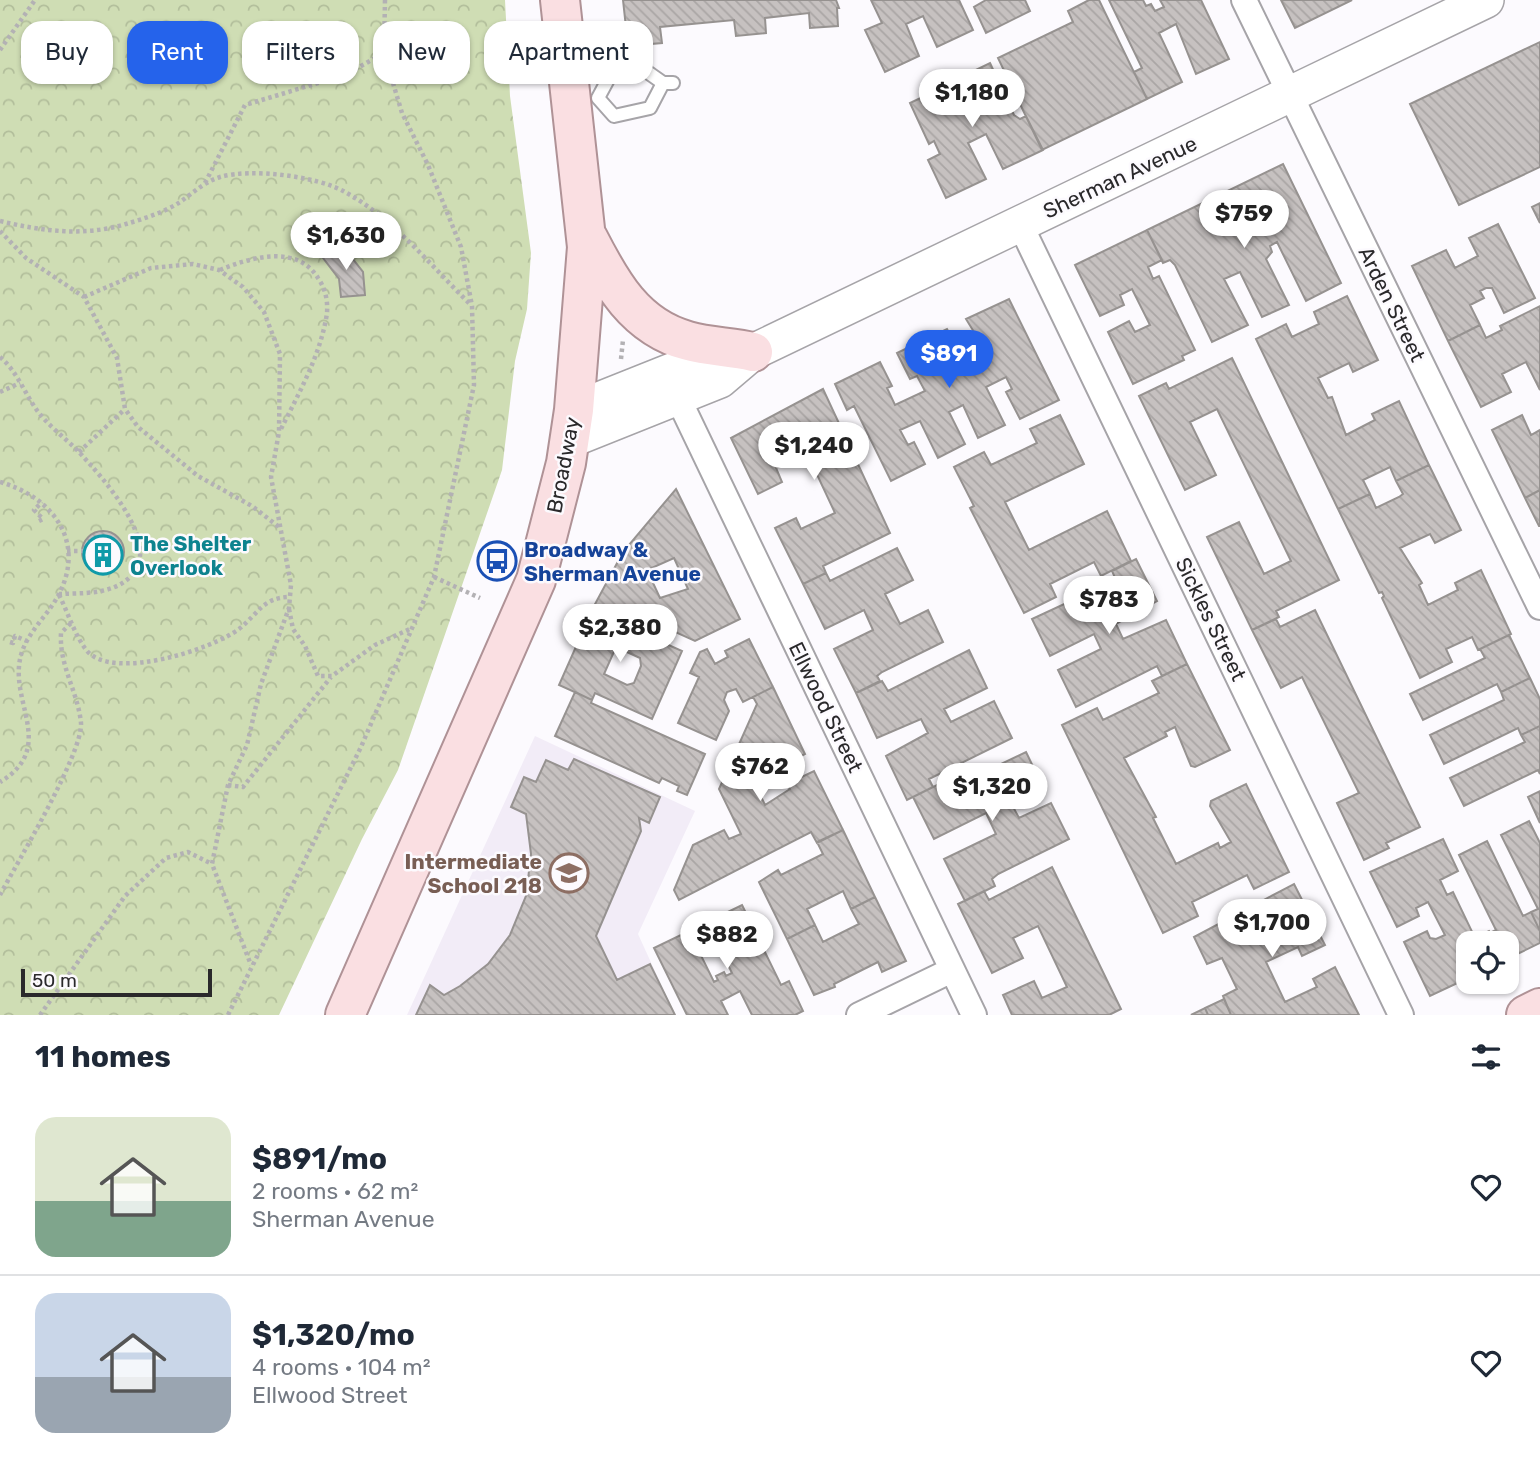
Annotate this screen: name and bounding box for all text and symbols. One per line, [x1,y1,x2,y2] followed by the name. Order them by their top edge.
[21,21,113,84] chip: Buy
[127,21,228,84] chip: Rent
[242,21,359,84] chip: Filters
[373,21,470,84] chip: New
[484,21,653,84] chip: Apartment
[915,69,1029,129] pin: $1,180
[935,78,1009,106] text: $1,180
[1039,130,1201,224] street label: Sherman Avenue
[1203,190,1285,250] pin: $759
[1215,199,1273,227] text: $759
[289,212,403,272] pin: $1,630
[307,221,385,249] text: $1,630
[1353,242,1431,366] street label: Arden Street
[908,330,990,390] pin: $891
[920,339,978,367] text: $891
[541,414,585,515] street label: Broadway
[757,422,871,482] pin: $1,240
[774,431,854,459] text: $1,240
[130,531,252,580] place label: The Shelter Overlook
[82,534,124,576] building icon: The Shelter Overlook
[524,537,701,586] place label: Broadway & Sherman Avenue
[476,540,518,582] bus stop icon: Broadway & Sherman Avenue
[1170,553,1252,685] street label: Sickles Street
[1068,576,1150,636] pin: $783
[1079,585,1139,613] text: $783
[563,604,677,664] pin: $2,380
[578,613,662,641] text: $2,380
[784,638,868,776] street label: Ellwood Street
[719,744,801,803] pin: $762
[731,752,789,780] text: $762
[935,764,1049,823] pin: $1,320
[953,772,1031,800] text: $1,320
[404,849,542,898] place label: Intermediate School 218
[548,852,590,894] school or university icon: Intermediate School 218
[1215,900,1329,959] pin: $1,700
[1234,908,1310,936] text: $1,700
[686,912,768,971] pin: $882
[696,920,758,948] text: $882
[1456,931,1519,994] map controls
[1456,931,1519,994] button: locate
[21,966,212,998] scale bar
[32,969,77,992] text: 50 m
[1467,1038,1505,1076] icon: filters
[35,1039,171,1075] text: 11 homes
[252,1141,387,1177] text: $891/mo
[91,1145,175,1229] icon: home
[1467,1168,1505,1206] icon: heart
[252,1177,418,1205] text: 2 rooms · 62 m²
[252,1205,435,1233] text: Sherman Avenue
[252,1317,415,1353] text: $1,320/mo
[91,1321,175,1405] icon: home
[1467,1344,1505,1382] icon: heart
[252,1353,431,1381] text: 4 rooms · 104 m²
[252,1381,407,1409] text: Ellwood Street

